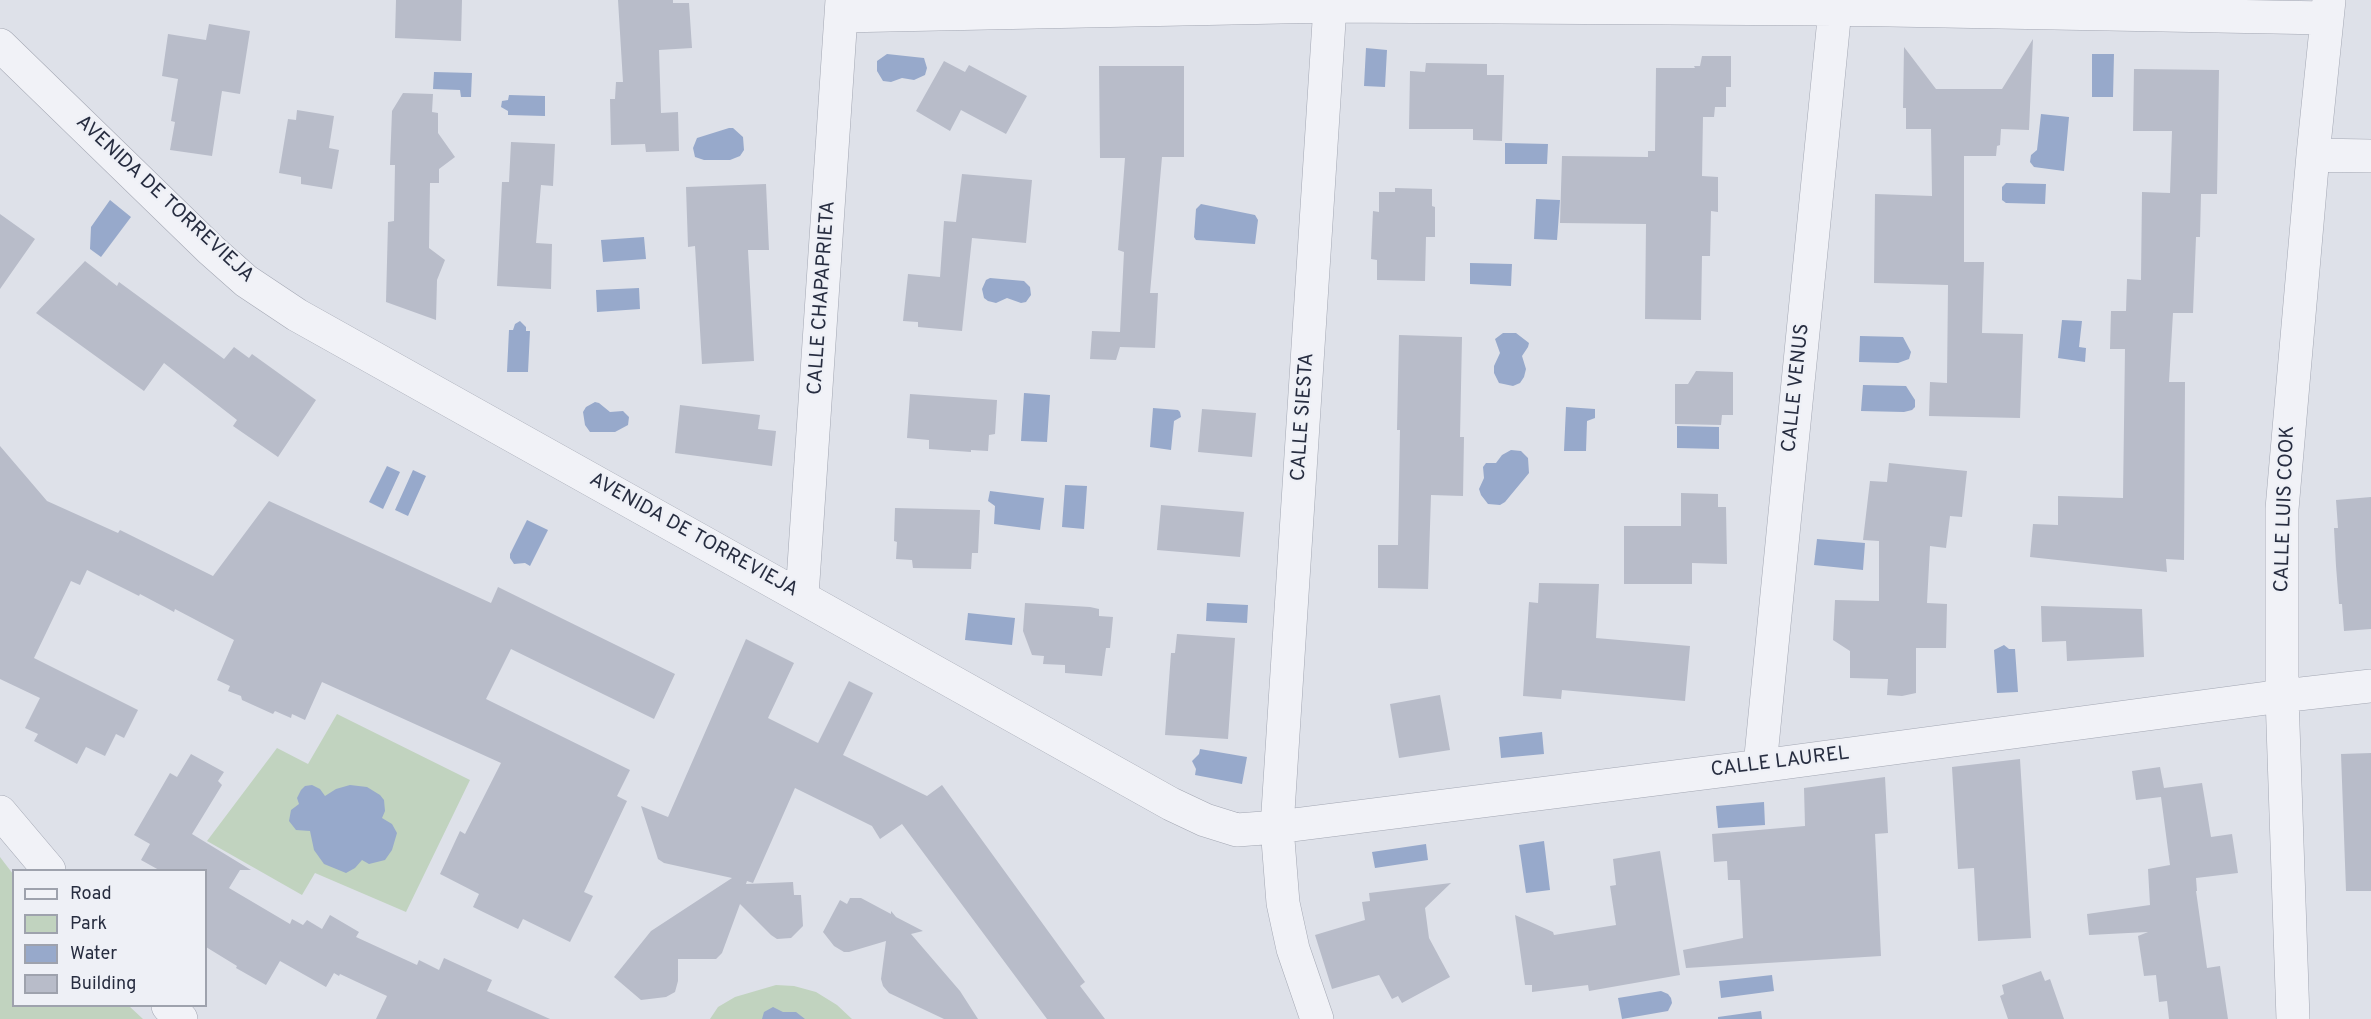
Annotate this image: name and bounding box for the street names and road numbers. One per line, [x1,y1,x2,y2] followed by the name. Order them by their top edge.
[70,111,258,289] street label: AVENIDA DE TORREVIEJA
[804,200,842,396] street label: CALLE CHAPAPRIETA
[1778,323,1816,453] street label: CALLE VENUS
[1288,352,1320,482] street label: CALLE SIESTA
[2271,425,2301,593] street label: CALLE LUIS COOK
[584,469,802,603] street label: AVENIDA DE TORREVIEJA
[1709,743,1851,783] street label: CALLE LAUREL

